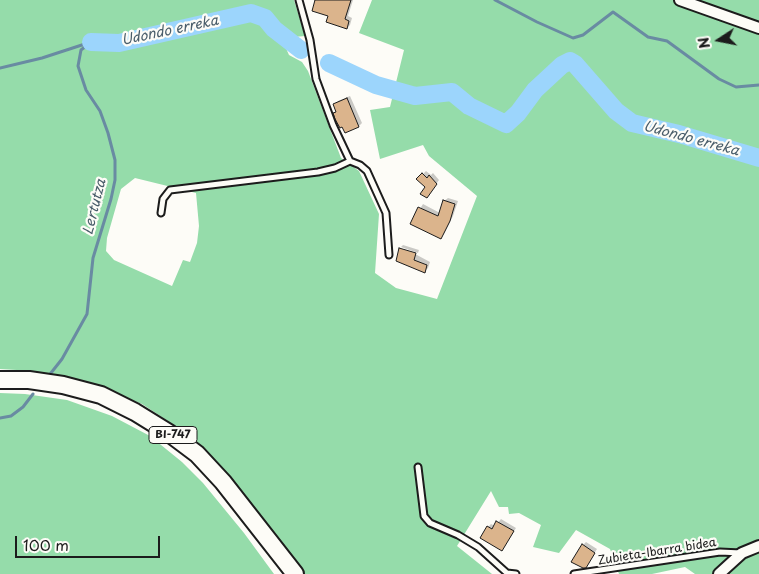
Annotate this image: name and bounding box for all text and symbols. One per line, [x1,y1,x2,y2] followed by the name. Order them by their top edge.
[120,13,220,49] water label: Udondo erreka
[694,15,744,65] north arrow
[692,36,715,50] text: N
[641,118,741,160] water label: Udondo erreka
[80,178,110,236] water label: Lertutza
[149,426,197,444] road number: BI-747
[18,526,162,558] scale bar
[23,533,69,556] text: 100 m
[597,536,717,568] street label: Zubieta-Ibarra bidea

